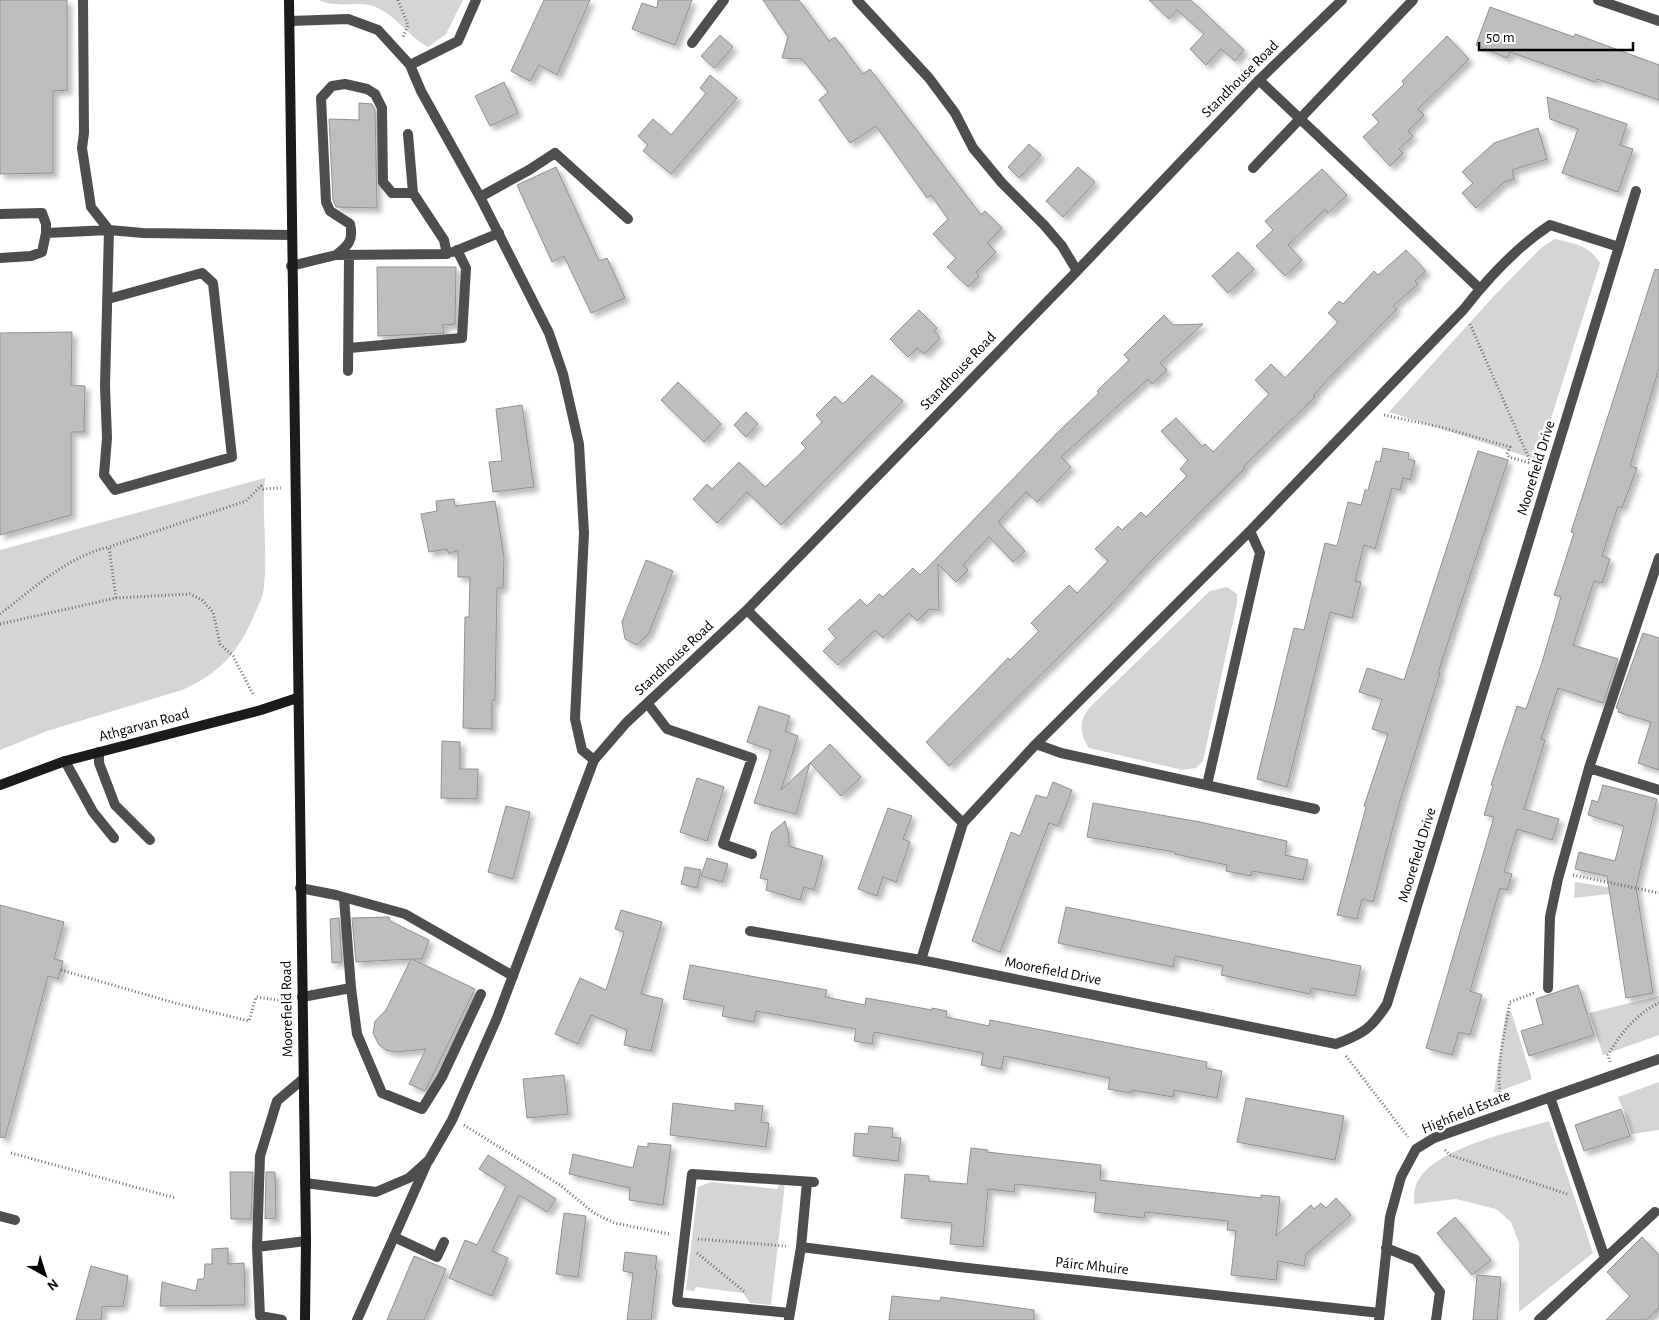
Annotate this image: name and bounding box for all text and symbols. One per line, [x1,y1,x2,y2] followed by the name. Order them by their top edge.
[1479,20,1633,52] scale bar
[1486,30,1515,45] text: 50 m
[1199,38,1281,120] street label: Standhouse Road
[917,329,999,413] street label: Standhouse Road
[1514,419,1558,517] street label: Moorefield Drive
[632,618,716,698] street label: Standhouse Road
[97,706,191,744] street label: Athgarvan Road
[1395,806,1439,904] street label: Moorefield Drive
[1003,954,1103,988] street label: Moorefield Drive
[279,960,295,1058] street label: Moorefield Road
[1420,1087,1512,1137] street label: Highfield Estate
[20,1250,70,1300] north arrow
[1055,1255,1130,1277] street label: Páirc Mhuire
[44,1276,61,1293] text: N

